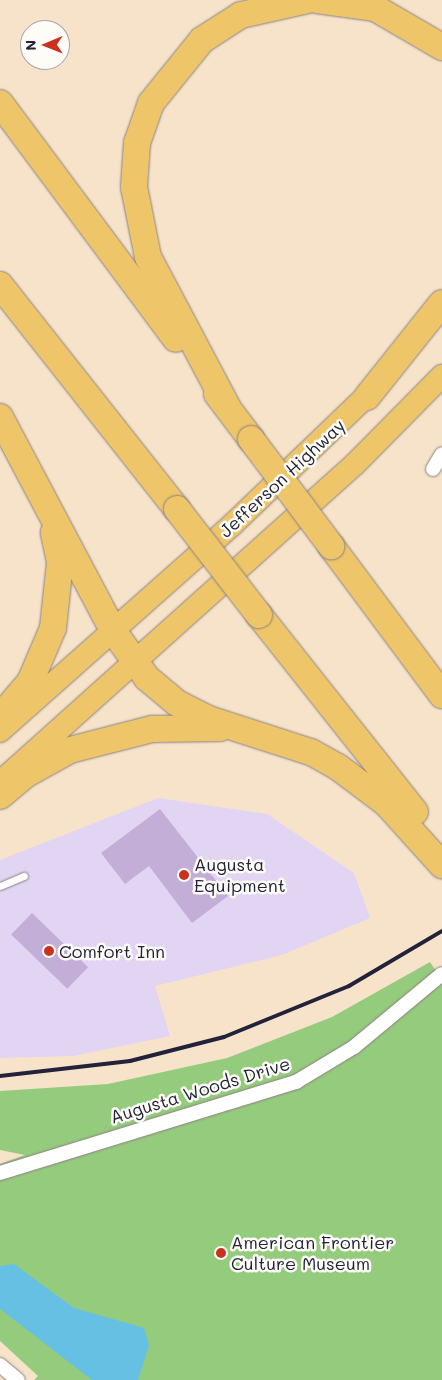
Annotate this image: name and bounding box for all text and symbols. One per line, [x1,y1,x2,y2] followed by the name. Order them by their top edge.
[20,20,70,70] north arrow
[21,40,40,51] text: N
[215,414,349,542] street label: Jefferson Highway
[194,854,286,896] place label: Augusta Equipment
[178,869,190,881] marker: Augusta Equipment
[59,940,165,962] place label: Comfort Inn
[43,945,55,957] marker: Comfort Inn
[107,1052,293,1128] street label: Augusta Woods Drive
[231,1232,394,1274] place label: American Frontier Culture Museum
[215,1247,227,1259] marker: American Frontier Culture Museum

